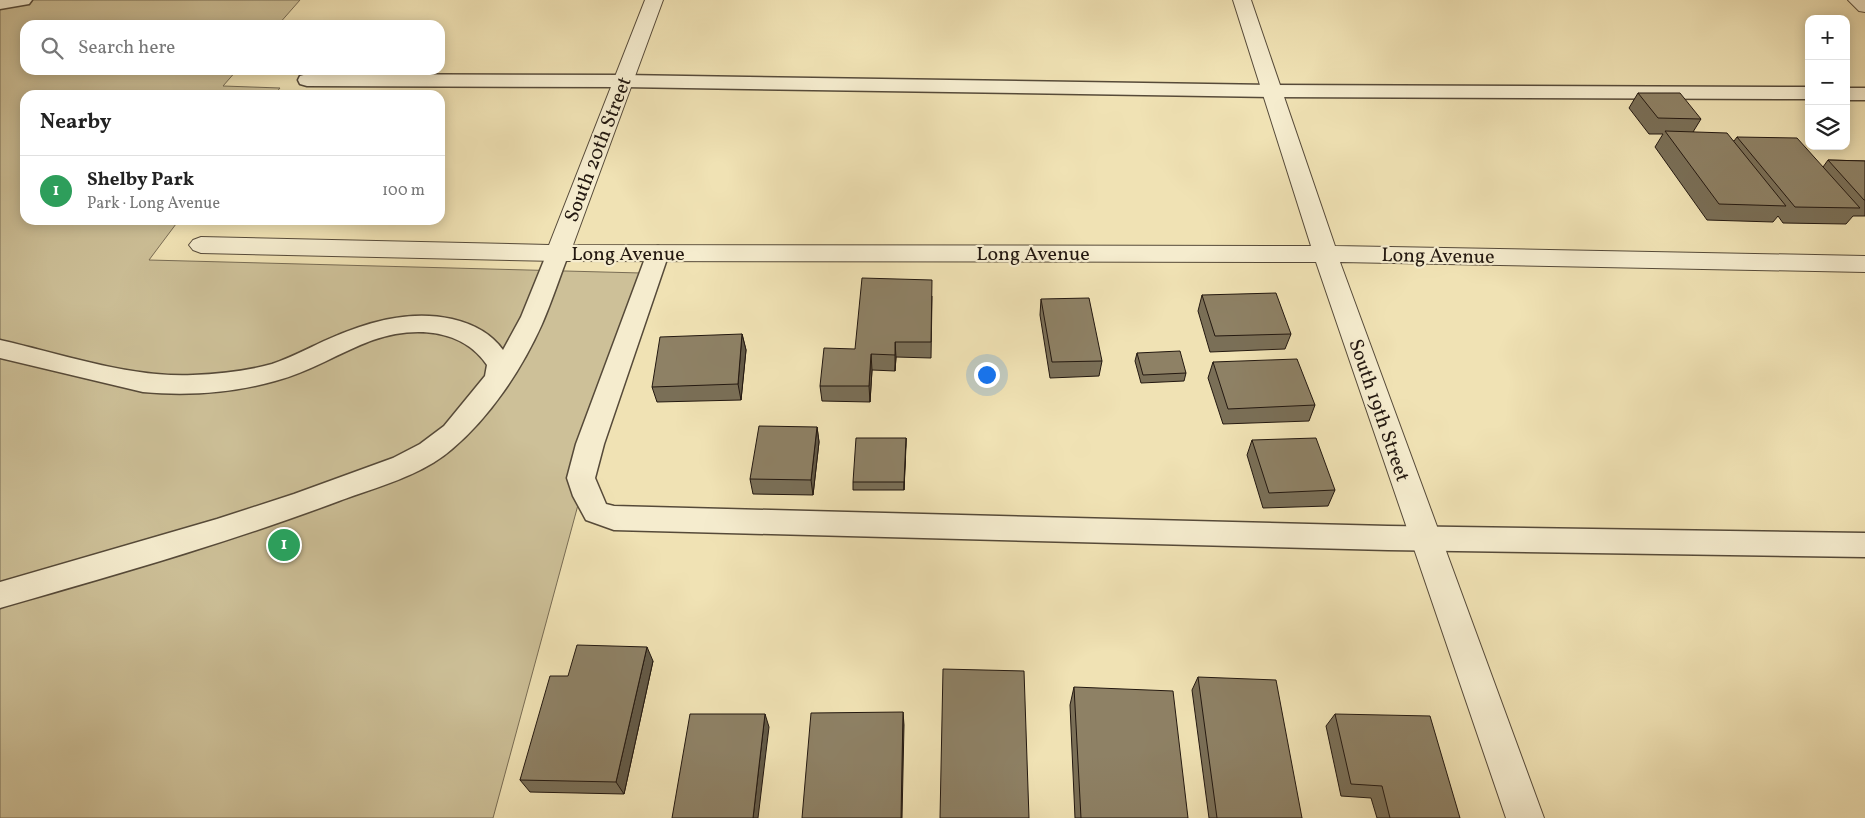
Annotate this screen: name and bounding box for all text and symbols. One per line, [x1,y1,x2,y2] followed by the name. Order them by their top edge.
[1805,15,1850,150] map controls
[1805,15,1850,60] button: +
[20,20,445,75] search box
[38,34,66,62] icon: search
[78,35,175,61] text: Search here
[1805,60,1850,105] button: −
[558,73,640,227] street label: South 20th Street
[1805,105,1850,150] button: layers
[40,108,111,137] text: Nearby
[87,167,194,193] text: Shelby Park
[53,180,59,202] text: 1
[382,180,425,202] text: 100 m
[87,193,220,215] text: Park · Long Avenue
[571,241,685,269] street label: Long Avenue
[976,241,1090,269] street label: Long Avenue
[1381,242,1495,272] street label: Long Avenue
[1341,335,1416,486] street label: South 19th Street
[974,362,1000,388] your location
[268,526,300,564] pin: 1

